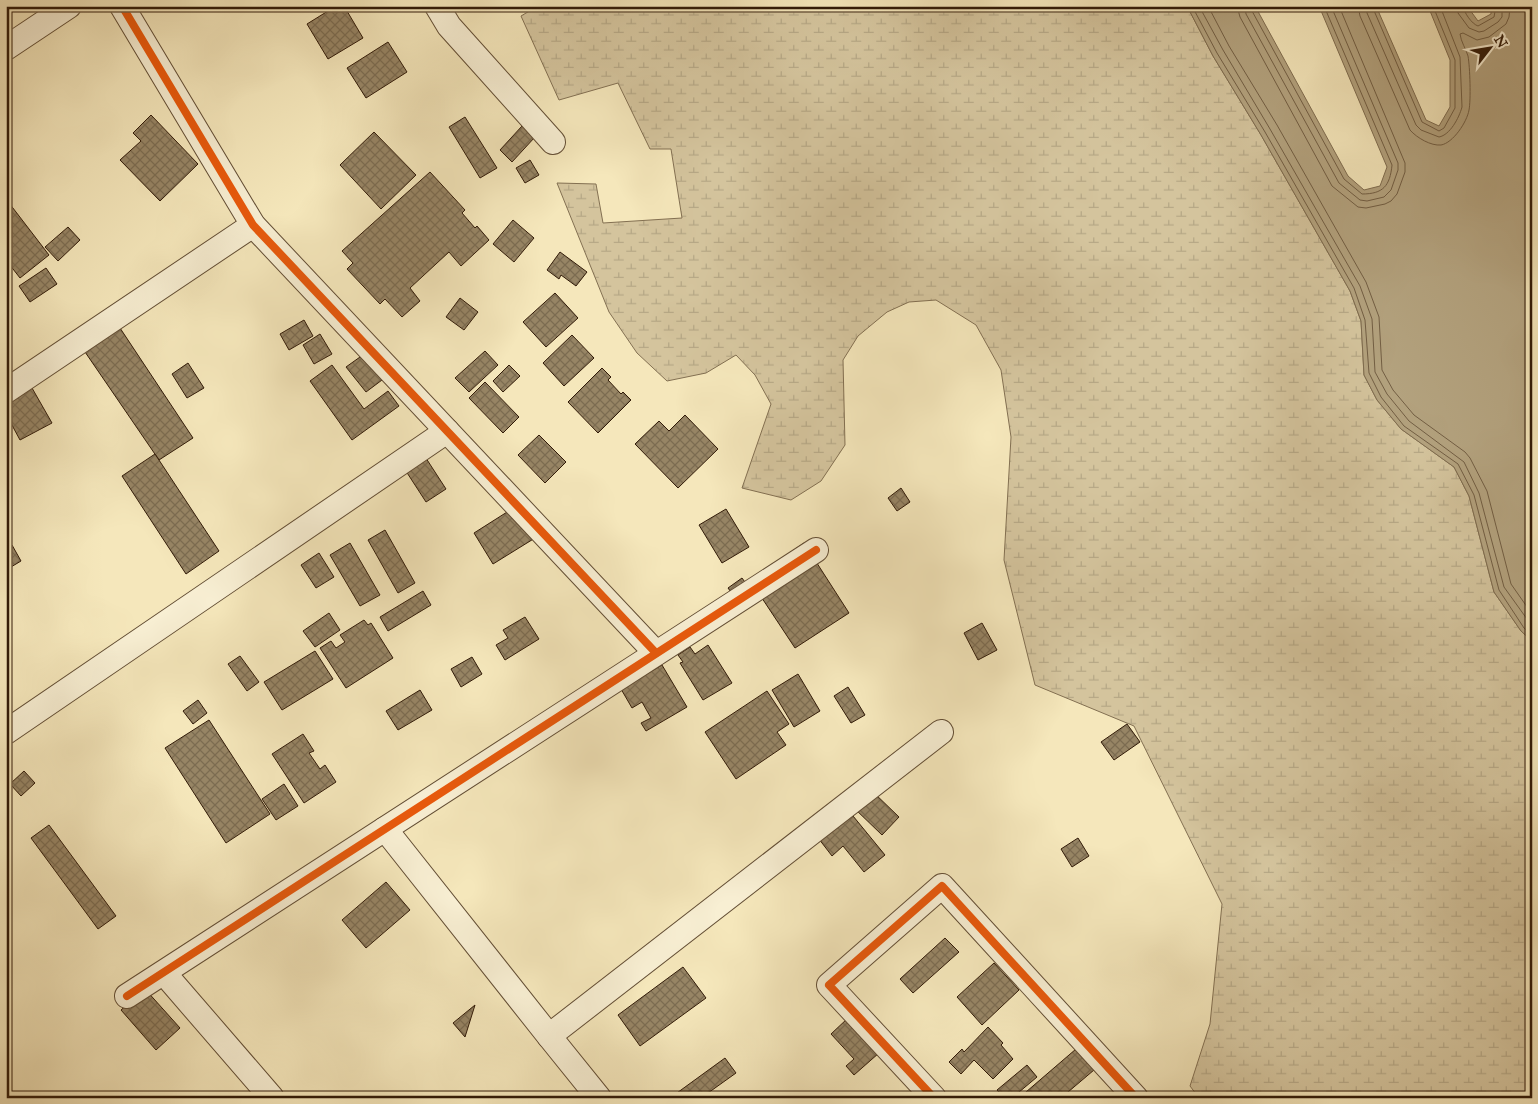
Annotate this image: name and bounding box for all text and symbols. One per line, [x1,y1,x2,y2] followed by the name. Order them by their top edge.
[1466,22,1516,72] north arrow
[1490,32,1511,51] text: N

